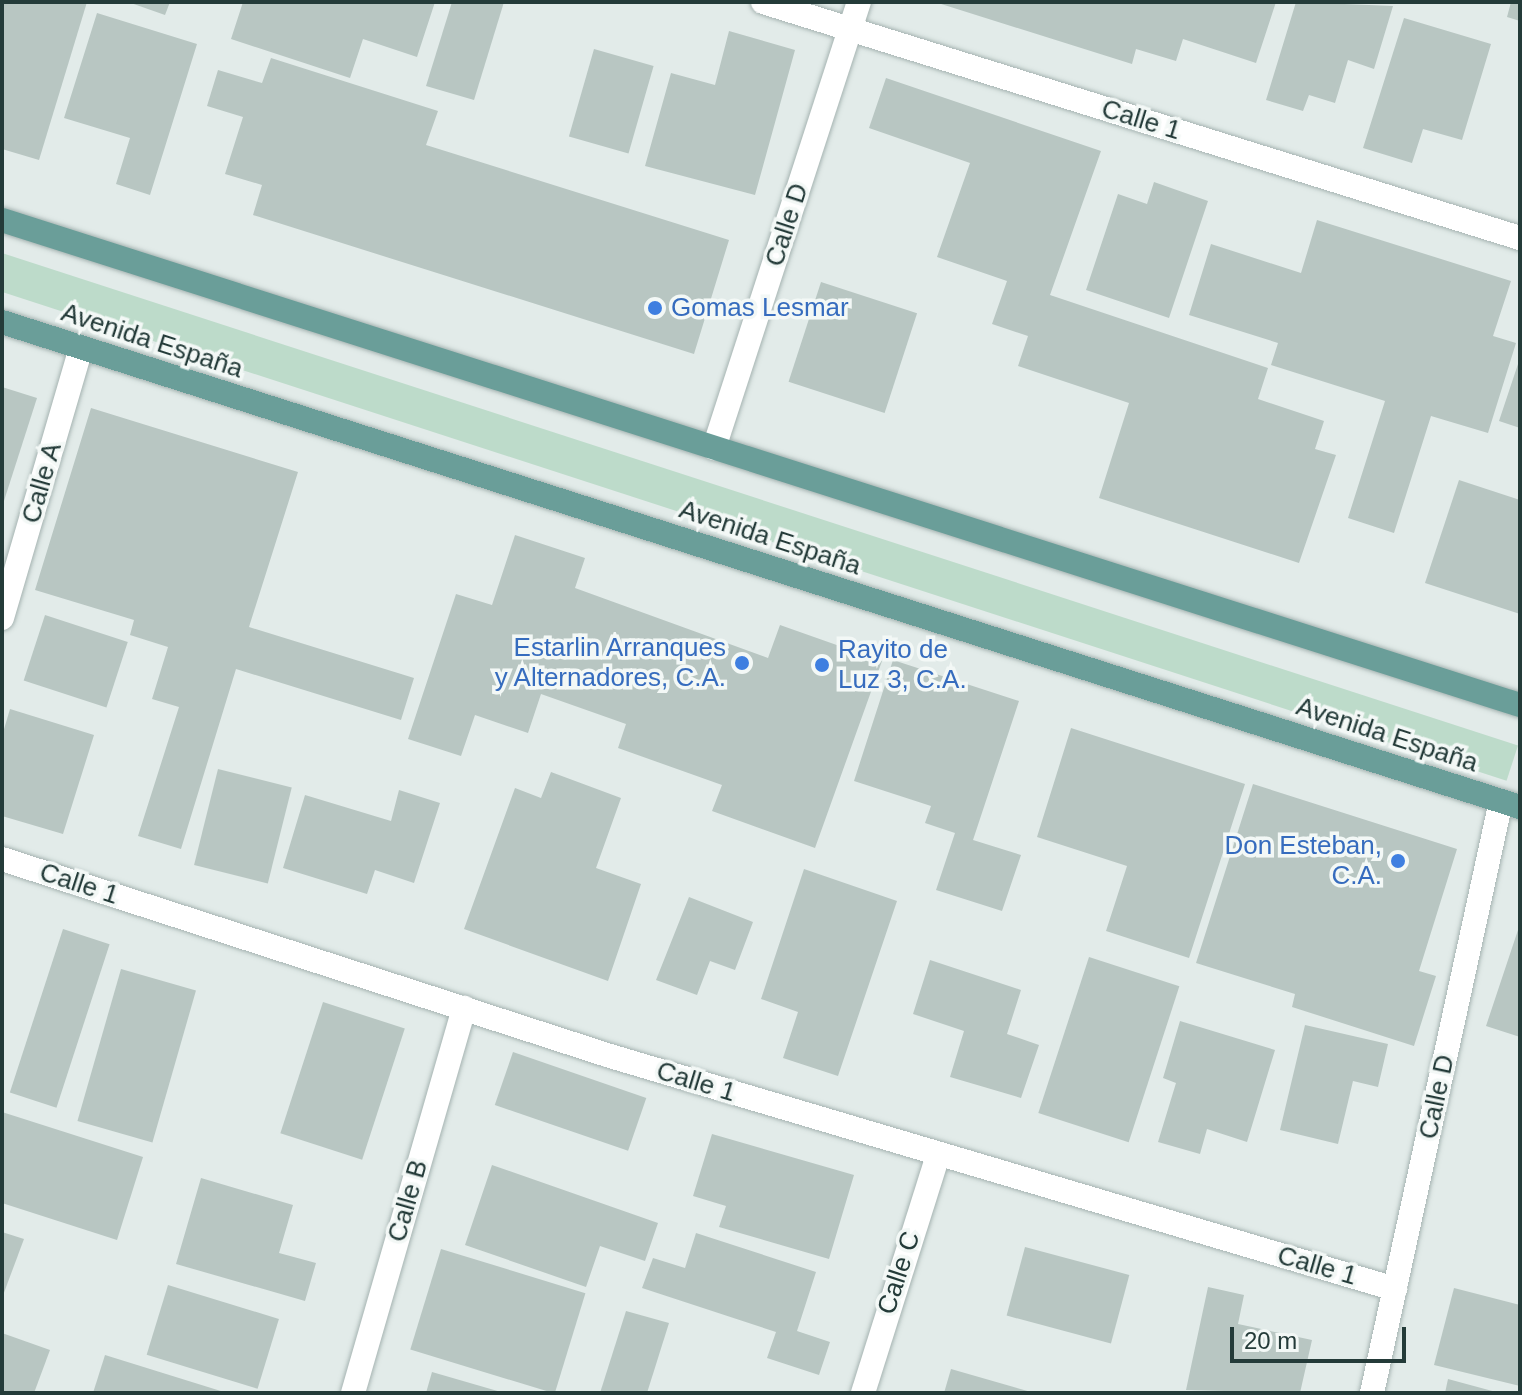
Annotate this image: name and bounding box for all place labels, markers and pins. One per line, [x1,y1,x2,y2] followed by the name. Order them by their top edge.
[671,292,849,324] place label: Gomas Lesmar
[646,299,664,317] marker: Gomas Lesmar
[493,632,726,694] place label: Estarlin Arranques y Alternadores, C.A.
[838,634,967,696] place label: Rayito de Luz 3, C.A.
[733,654,751,672] marker: Estarlin Arranques y Alternadores, C.A.
[813,656,831,674] marker: Rayito de Luz 3, C.A.
[1224,830,1382,892] place label: Don Esteban, C.A.
[1389,852,1407,870] marker: Don Esteban, C.A.

